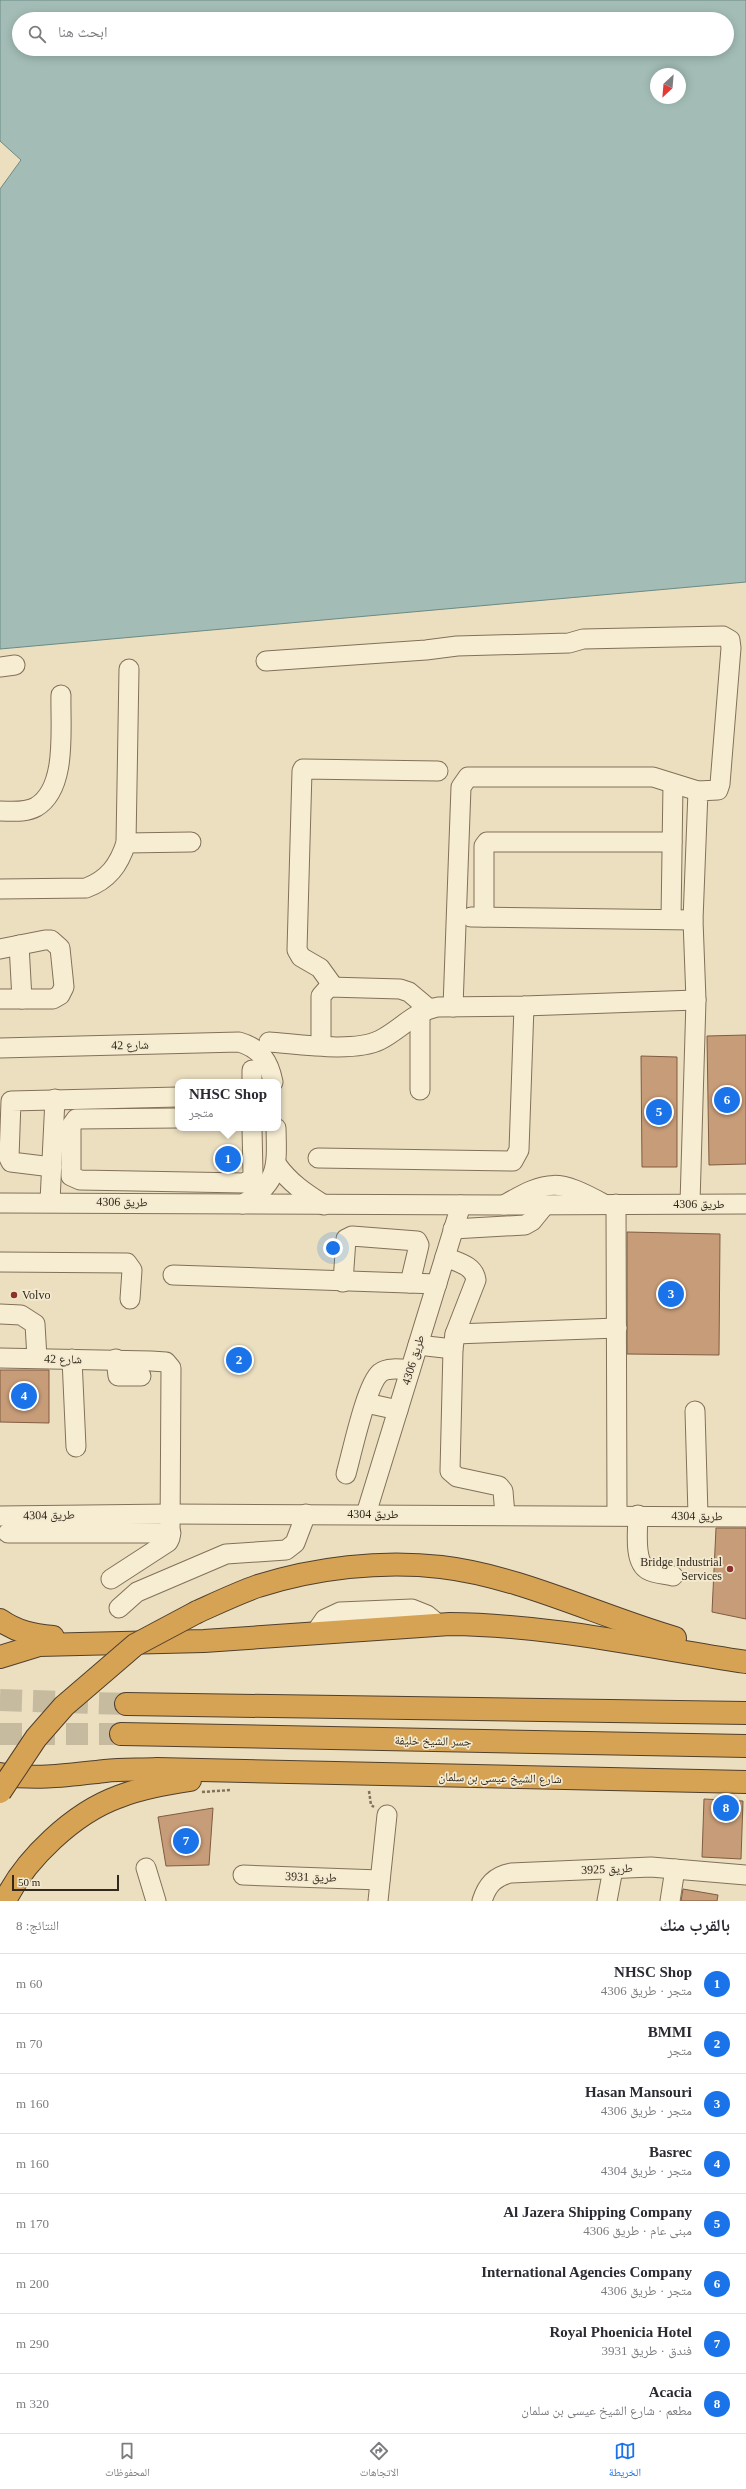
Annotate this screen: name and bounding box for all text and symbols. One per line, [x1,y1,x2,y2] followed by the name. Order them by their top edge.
[12,12,734,56] search box
[26,23,48,45] icon: search
[58,24,108,40] text: ابحث هنا
[650,68,686,104] north arrow
[111,1038,149,1053] street label: شارع 42
[175,1079,281,1131] popup
[714,1085,740,1115] pin: 6
[189,1086,267,1102] text: NHSC Shop
[646,1097,672,1127] pin: 5
[189,1105,214,1120] text: متجر
[215,1144,241,1174] pin: 1
[96,1195,148,1210] street label: طريق 4306
[673,1197,725,1211] street label: طريق 4306
[323,1238,343,1258] your location
[658,1279,684,1309] pin: 3
[22,1288,50,1302] place label: Volvo
[9,1290,19,1300] marker: Volvo
[399,1333,427,1387] street label: طريق 4306
[226,1345,252,1375] pin: 2
[44,1352,82,1367] street label: شارع 42
[11,1381,37,1411] pin: 4
[347,1507,399,1521] street label: طريق 4304
[23,1508,75,1523] street label: طريق 4304
[671,1509,723,1524] street label: طريق 4304
[640,1555,723,1583] place label: Bridge Industrial Services
[725,1564,735,1574] marker: Bridge Industrial Services
[394,1733,472,1749] street label: جسر الشيخ خليفة
[438,1770,562,1787] street label: شارع الشيخ عيسى بن سلمان
[713,1793,739,1823] pin: 8
[173,1826,199,1856] pin: 7
[581,1861,633,1877] street label: طريق 3925
[285,1869,337,1885] street label: طريق 3931
[12,1873,119,1892] scale bar
[18,1876,40,1888] text: 50 m
[659,1916,730,1935] text: بالقرب منك
[16,1918,59,1933] text: النتائج: 8
[614,1964,692,1980] text: NHSC Shop
[16,1976,42,1991] text: 60 m
[714,1976,720,1991] text: 1
[601,1983,692,1998] text: متجر · طريق 4306
[648,2024,692,2040] text: BMMI
[16,2036,42,2051] text: 70 m
[714,2036,720,2051] text: 2
[667,2043,692,2058] text: متجر
[585,2084,692,2100] text: Hasan Mansouri
[16,2096,49,2111] text: 160 m
[714,2096,720,2111] text: 3
[601,2103,692,2118] text: متجر · طريق 4306
[649,2144,692,2160] text: Basrec
[16,2156,49,2171] text: 160 m
[714,2156,720,2171] text: 4
[601,2163,692,2178] text: متجر · طريق 4304
[503,2204,692,2220] text: Al Jazera Shipping Company
[16,2216,49,2231] text: 170 m
[714,2216,720,2231] text: 5
[583,2223,692,2238] text: مبنى عام · طريق 4306
[481,2264,692,2280] text: International Agencies Company
[16,2276,49,2291] text: 200 m
[714,2276,720,2291] text: 6
[601,2283,692,2298] text: متجر · طريق 4306
[550,2324,692,2340] text: Royal Phoenicia Hotel
[16,2336,49,2351] text: 290 m
[714,2336,720,2351] text: 7
[601,2343,692,2358] text: فندق · طريق 3931
[649,2384,692,2400] text: Acacia
[16,2396,49,2411] text: 320 m
[714,2396,720,2411] text: 8
[521,2403,692,2418] text: مطعم · شارع الشيخ عيسى بن سلمان
[105,2440,150,2483] tab: المحفوظات
[360,2440,399,2483] tab: الاتجاهات
[609,2440,641,2483] tab: الخريطة

